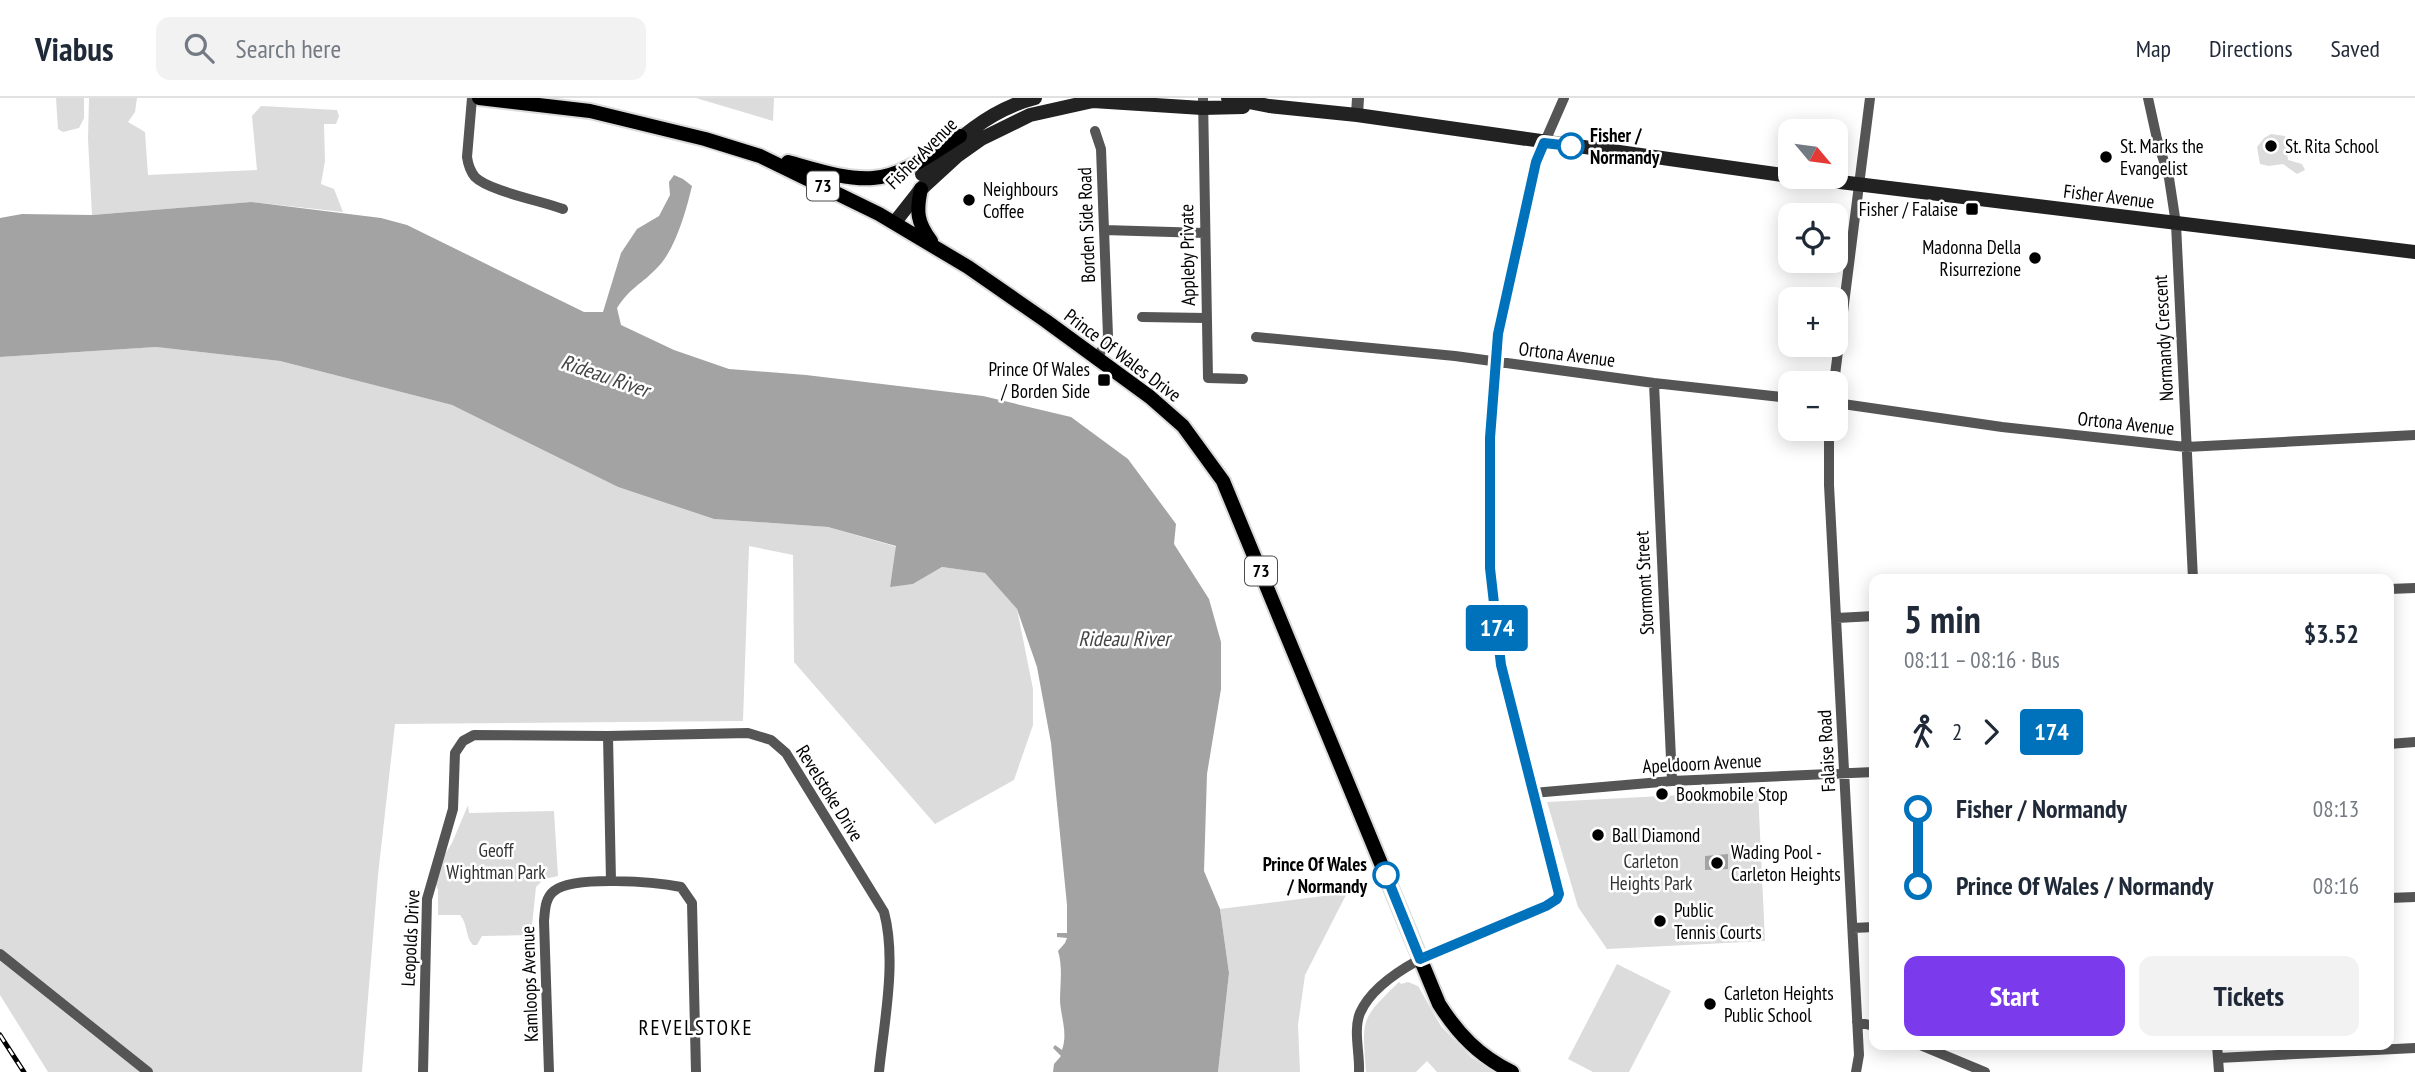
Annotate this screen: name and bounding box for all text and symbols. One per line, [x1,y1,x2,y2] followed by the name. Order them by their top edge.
[156,17,646,80] search box
[35,27,114,70] text: Viabus
[180,29,218,67] icon: search
[236,32,341,65] text: Search here
[2136,33,2171,64] text: Map
[2209,33,2293,64] text: Directions
[2331,33,2380,64] text: Saved
[880,112,962,194] street label: Fisher Avenue
[1778,119,1848,189] north arrow
[1778,119,1848,441] map controls
[1590,123,1660,169] place label: Fisher / Normandy
[1558,133,1584,159] marker: Fisher / Normandy
[2120,134,2204,180] place label: St. Marks the Evangelist
[2285,134,2379,158] place label: St. Rita School
[2263,138,2279,154] marker: St. Rita School
[2098,149,2114,165] marker: St. Marks the Evangelist
[1072,167,1100,283] street label: Borden Side Road
[807,172,839,200] road number: 73
[983,177,1058,223] place label: Neighbours Coffee
[2062,179,2156,213] street label: Fisher Avenue
[961,192,977,208] marker: Neighbours Coffee
[1859,197,1958,221] place label: Fisher / Falaise
[1964,201,1980,217] marker: Fisher / Falaise
[1778,203,1848,273] button: locate
[1174,204,1200,306] street label: Appleby Private
[1922,235,2021,281] place label: Madonna Della Risurrezione
[2027,250,2043,266] marker: Madonna Della Risurrezione
[2148,273,2178,402] street label: Normandy Crescent
[1778,287,1848,357] button: +
[1060,303,1186,407] street label: Prince Of Wales Drive
[1517,336,1617,372] street label: Ortona Avenue
[557,348,656,404] water label: Rideau River
[989,357,1090,403] place label: Prince Of Wales / Borden Side
[1778,371,1848,441] button: −
[1096,372,1112,388] marker: Prince Of Wales / Borden Side
[2077,406,2176,440] street label: Ortona Avenue
[1629,530,1659,636] street label: Stormont Street
[1245,556,1277,586] road number: 73
[1904,594,1981,643] text: 5 min
[1457,605,1537,651] line badge: 174
[1480,612,1514,643] text: 174
[2304,617,2359,650] text: $3.52
[1078,625,1173,652] water label: Rideau River
[1904,645,2060,674] text: 08:11 – 08:16 · Bus
[1812,709,1840,793] street label: Falaise Road
[1904,713,1942,751] icon: walk
[1972,713,2010,751] icon: forward
[2034,716,2069,747] text: 174
[1952,717,1962,746] text: 2
[791,740,869,846] street label: Revelstoke Drive
[1642,748,1762,778] street label: Apeldoorn Avenue
[1676,782,1788,806] place label: Bookmobile Stop
[1654,786,1670,802] marker: Bookmobile Stop
[1956,792,2127,825] text: Fisher / Normandy
[2313,794,2359,823] text: 08:13
[1612,823,1700,847] place label: Ball Diamond
[1590,827,1606,843] marker: Ball Diamond
[446,838,546,884] park label: Geoff Wightman Park
[1731,840,1841,886] place label: Wading Pool - Carleton Heights
[1610,849,1693,895] park label: Carleton Heights Park
[1263,852,1367,898] place label: Prince Of Wales / Normandy
[1709,855,1725,871] marker: Wading Pool - Carleton Heights
[1373,862,1399,888] marker: Prince Of Wales / Normandy
[1956,869,2213,902] text: Prince Of Wales / Normandy
[2313,871,2359,900] text: 08:16
[395,889,425,987] street label: Leopolds Drive
[1674,898,1762,944] place label: Public Tennis Courts
[1652,913,1668,929] marker: Public Tennis Courts
[515,925,543,1042] street label: Kamloops Avenue
[1904,956,2125,1036] button: Start
[2139,956,2359,1036] button: Tickets
[1724,981,1834,1027] place label: Carleton Heights Public School
[1702,996,1718,1012] marker: Carleton Heights Public School
[638,1014,754,1041] district label: REVELSTOKE

